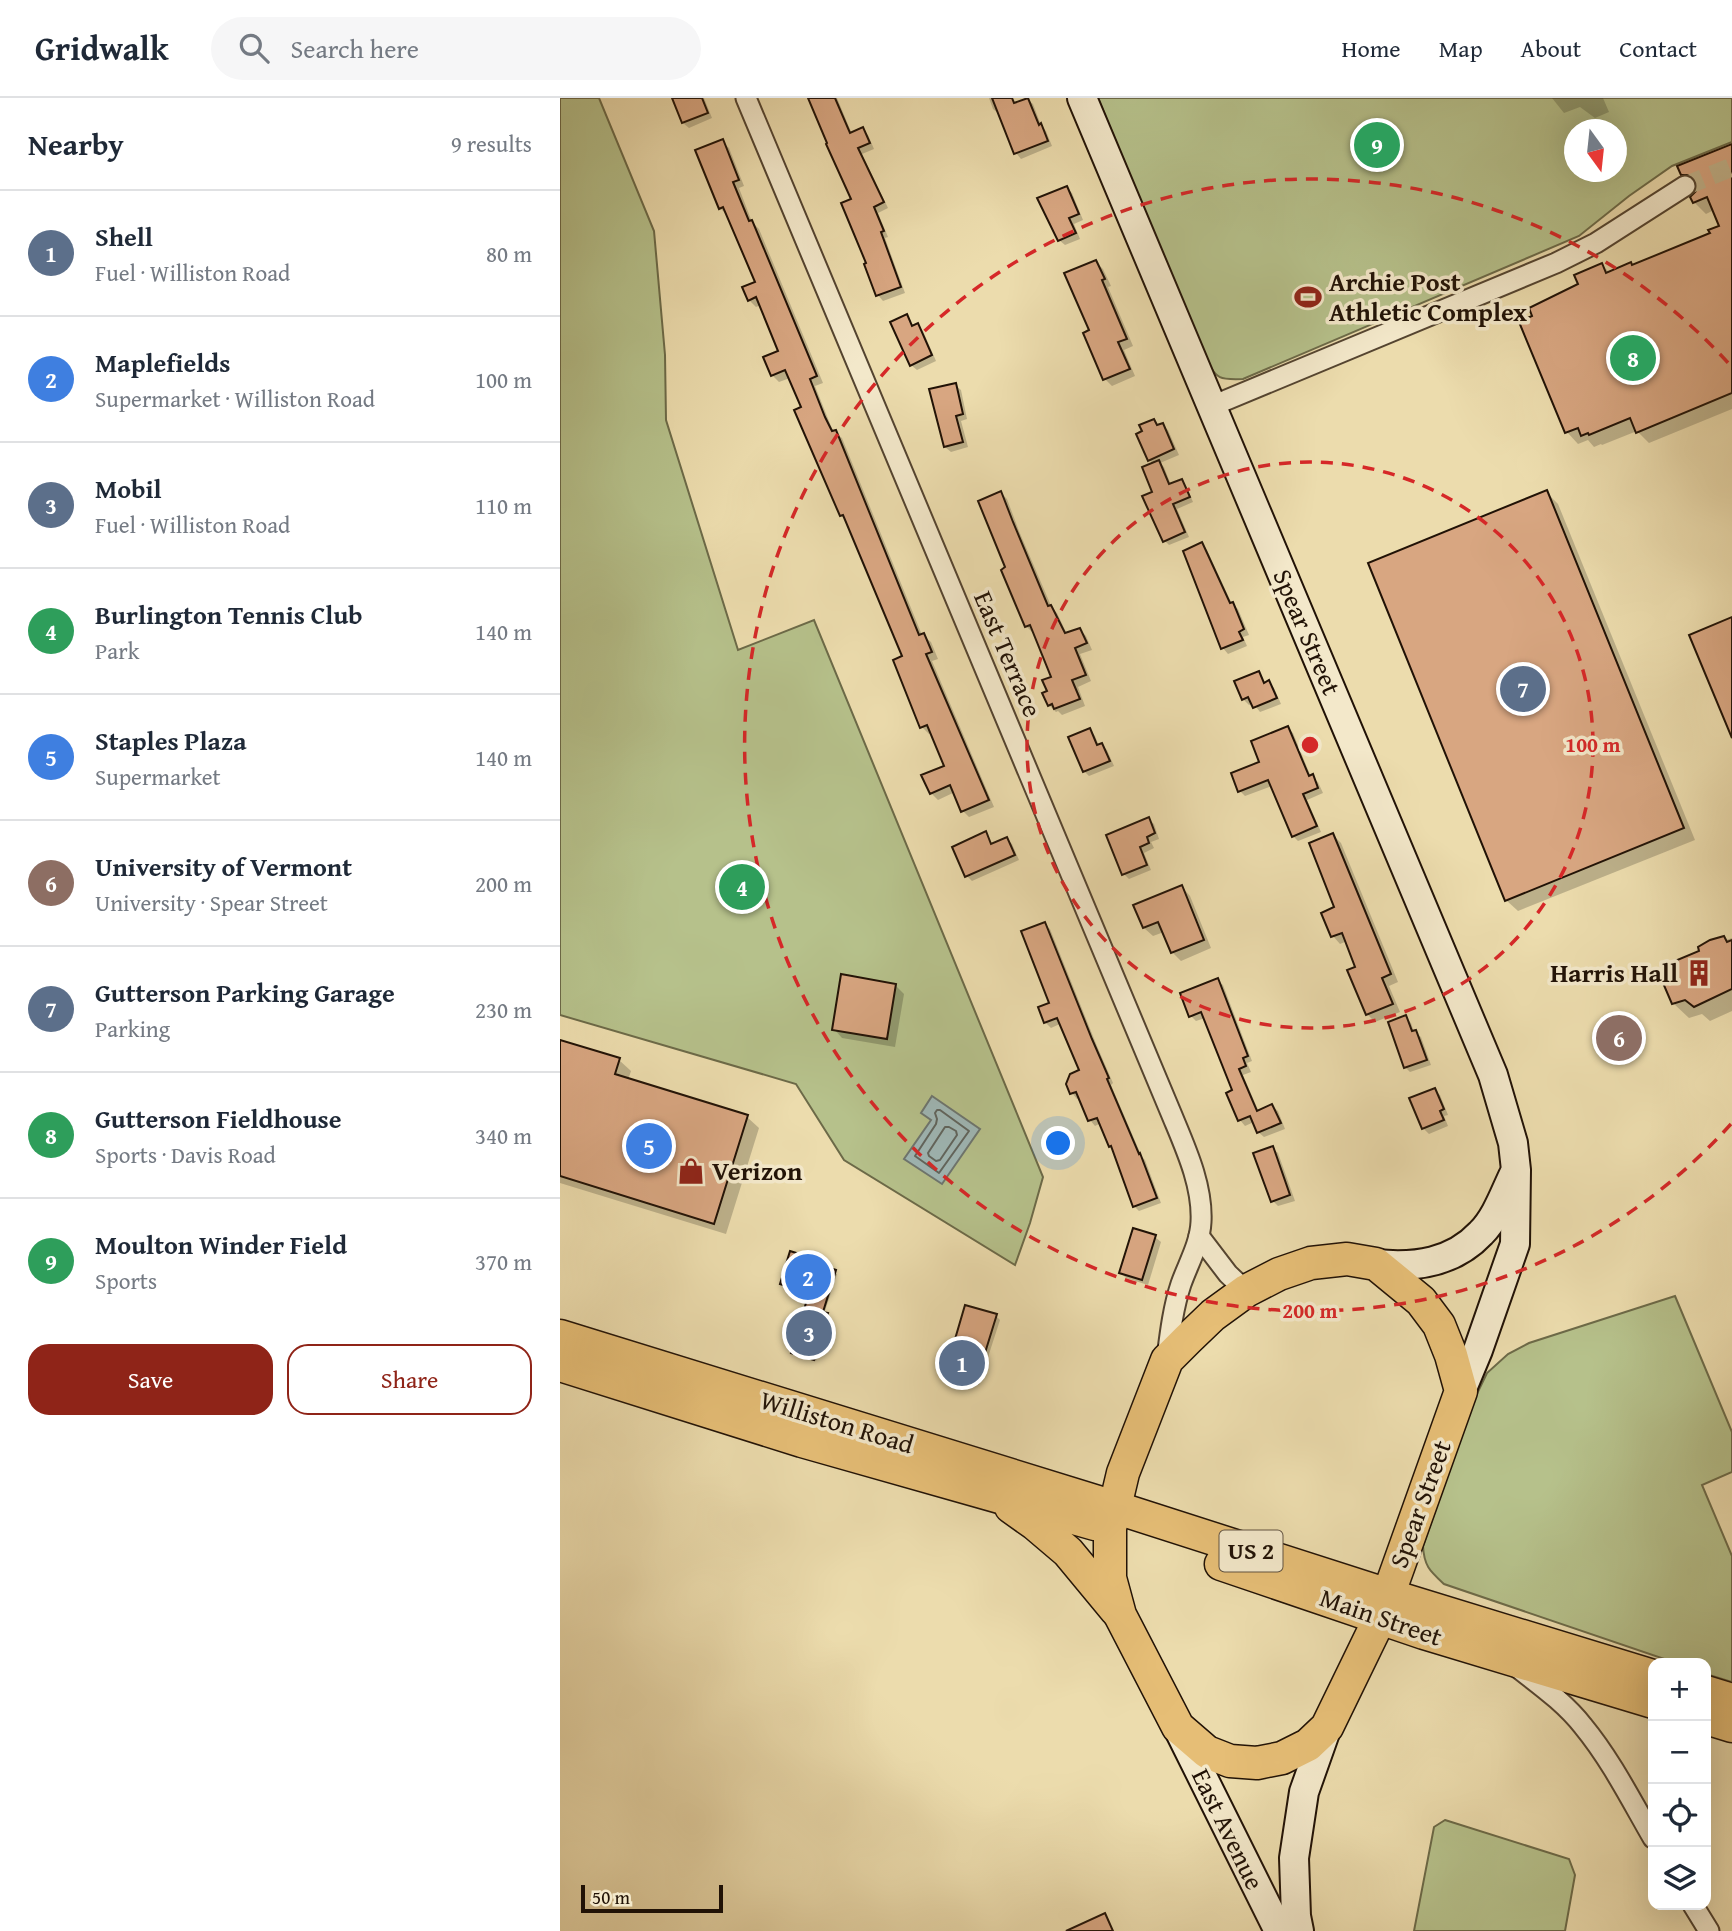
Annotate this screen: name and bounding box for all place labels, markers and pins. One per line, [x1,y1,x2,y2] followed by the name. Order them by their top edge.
[1354,119,1400,171] pin: 9
[1329,262,1527,331] place label: Archie Post Athletic Complex
[1293,282,1323,312] sports icon: Archie Post Athletic Complex
[1610,332,1656,384] pin: 8
[1500,663,1546,715] pin: 7
[1298,733,1322,757] centre of rings
[719,861,765,913] pin: 4
[1550,953,1678,992] place label: Harris Hall
[1684,958,1714,988] building icon: Harris Hall
[1596,1012,1642,1064] pin: 6
[626,1120,672,1172] pin: 5
[712,1151,803,1190] place label: Verizon
[676,1156,706,1186] shop icon: Verizon
[785,1251,831,1303] pin: 2
[786,1307,832,1359] pin: 3
[939,1337,985,1389] pin: 1

